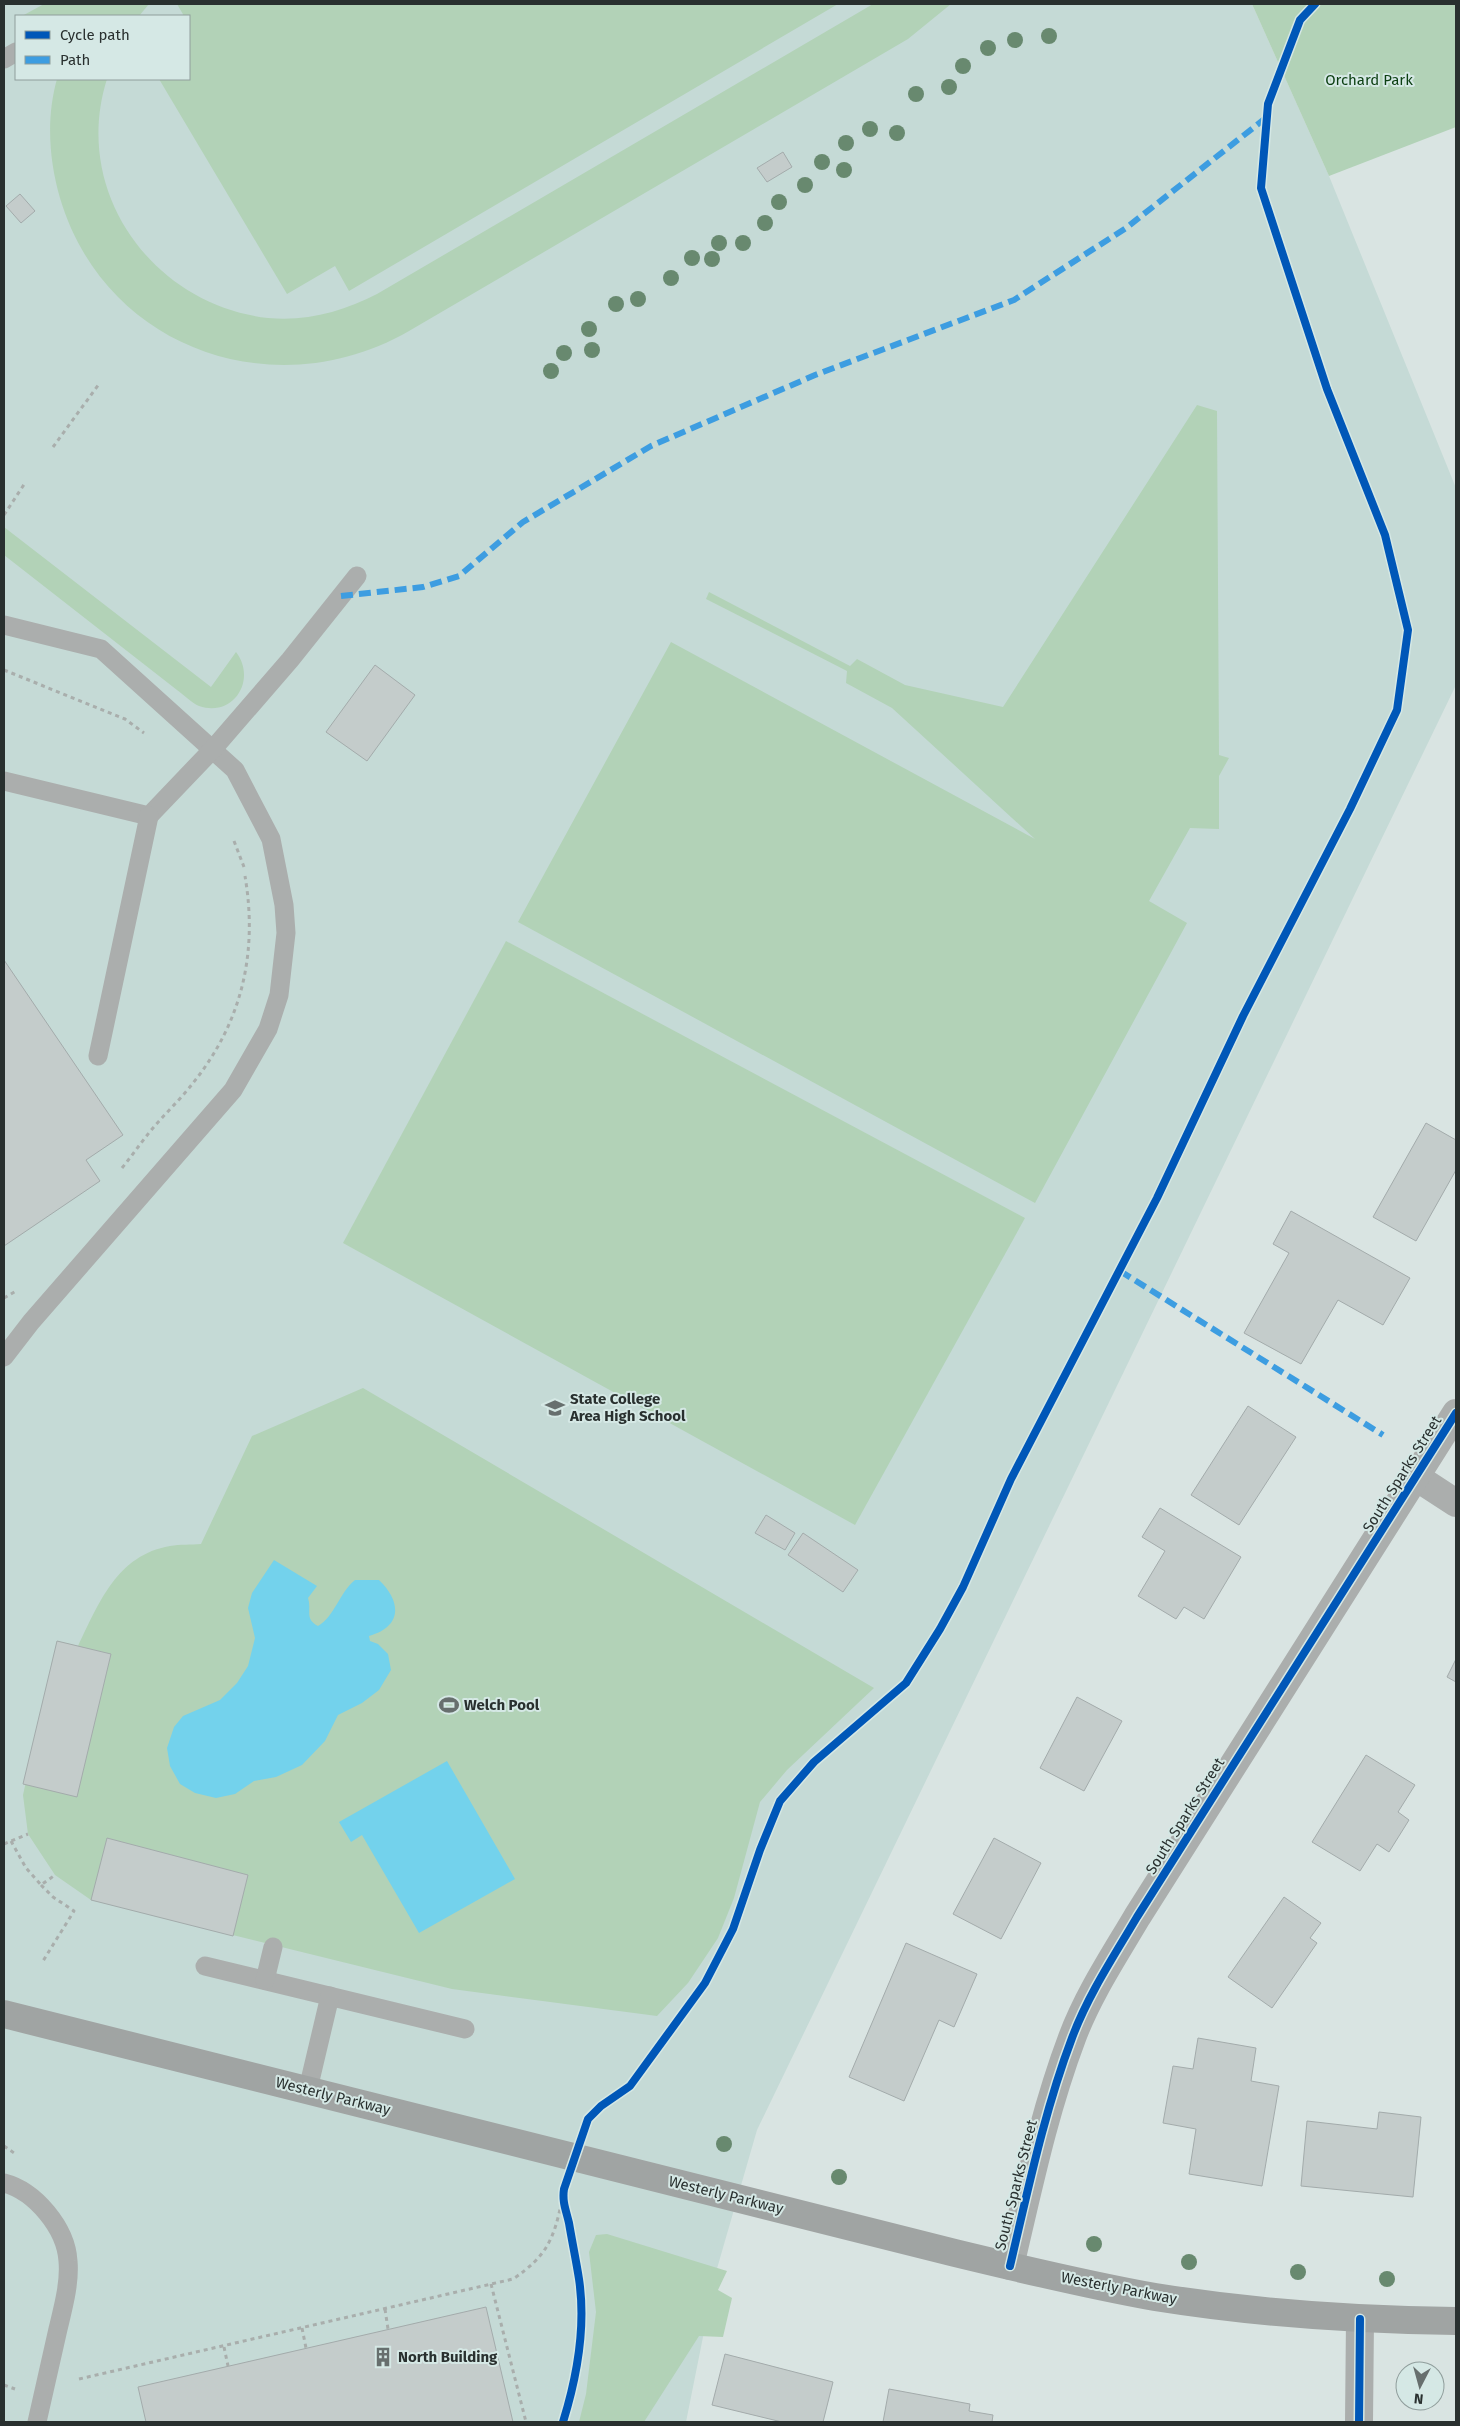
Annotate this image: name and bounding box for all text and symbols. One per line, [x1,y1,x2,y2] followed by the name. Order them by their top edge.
[15,15,190,80] legend
[60,26,130,44] text: Cycle path
[60,51,90,69] text: Path
[1325,71,1413,89] park label: Orchard Park
[569,1390,686,1425] place label: State College Area High School
[544,1397,566,1419] school or university icon: State College Area High School
[1359,1412,1445,1536] street label: South Sparks Street
[438,1694,460,1716] sports icon: Welch Pool
[464,1696,540,1714] place label: Welch Pool
[1142,1754,1228,1878] street label: South Sparks Street
[274,2073,393,2119] street label: Westerly Parkway
[991,2117,1041,2252] street label: South Sparks Street
[667,2172,786,2218] street label: Westerly Parkway
[1060,2268,1179,2308] street label: Westerly Parkway
[372,2346,394,2368] building icon: North Building
[398,2348,498,2366] place label: North Building
[1395,2361,1445,2411] north arrow
[1413,2389,1424,2407] text: N

